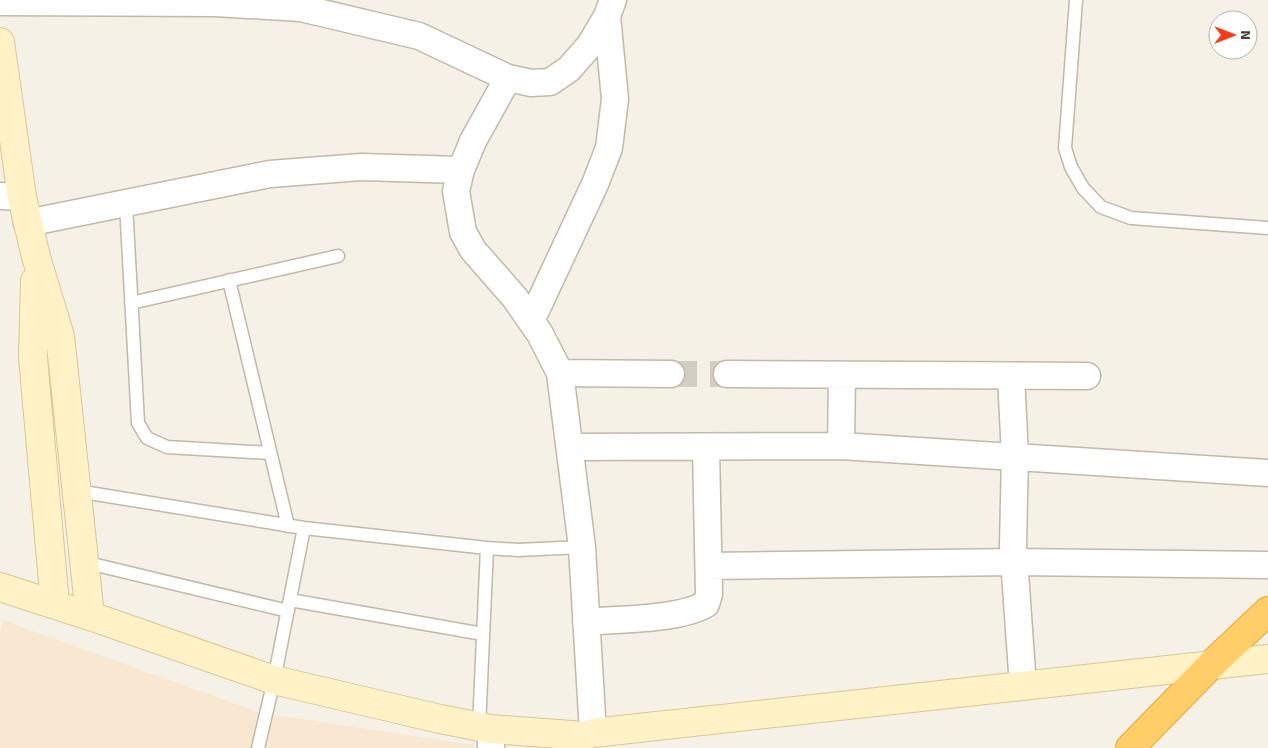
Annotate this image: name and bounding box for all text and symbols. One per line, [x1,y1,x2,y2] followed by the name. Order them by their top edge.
[1208,10,1258,60] north arrow
[1237,30,1254,40] text: N

